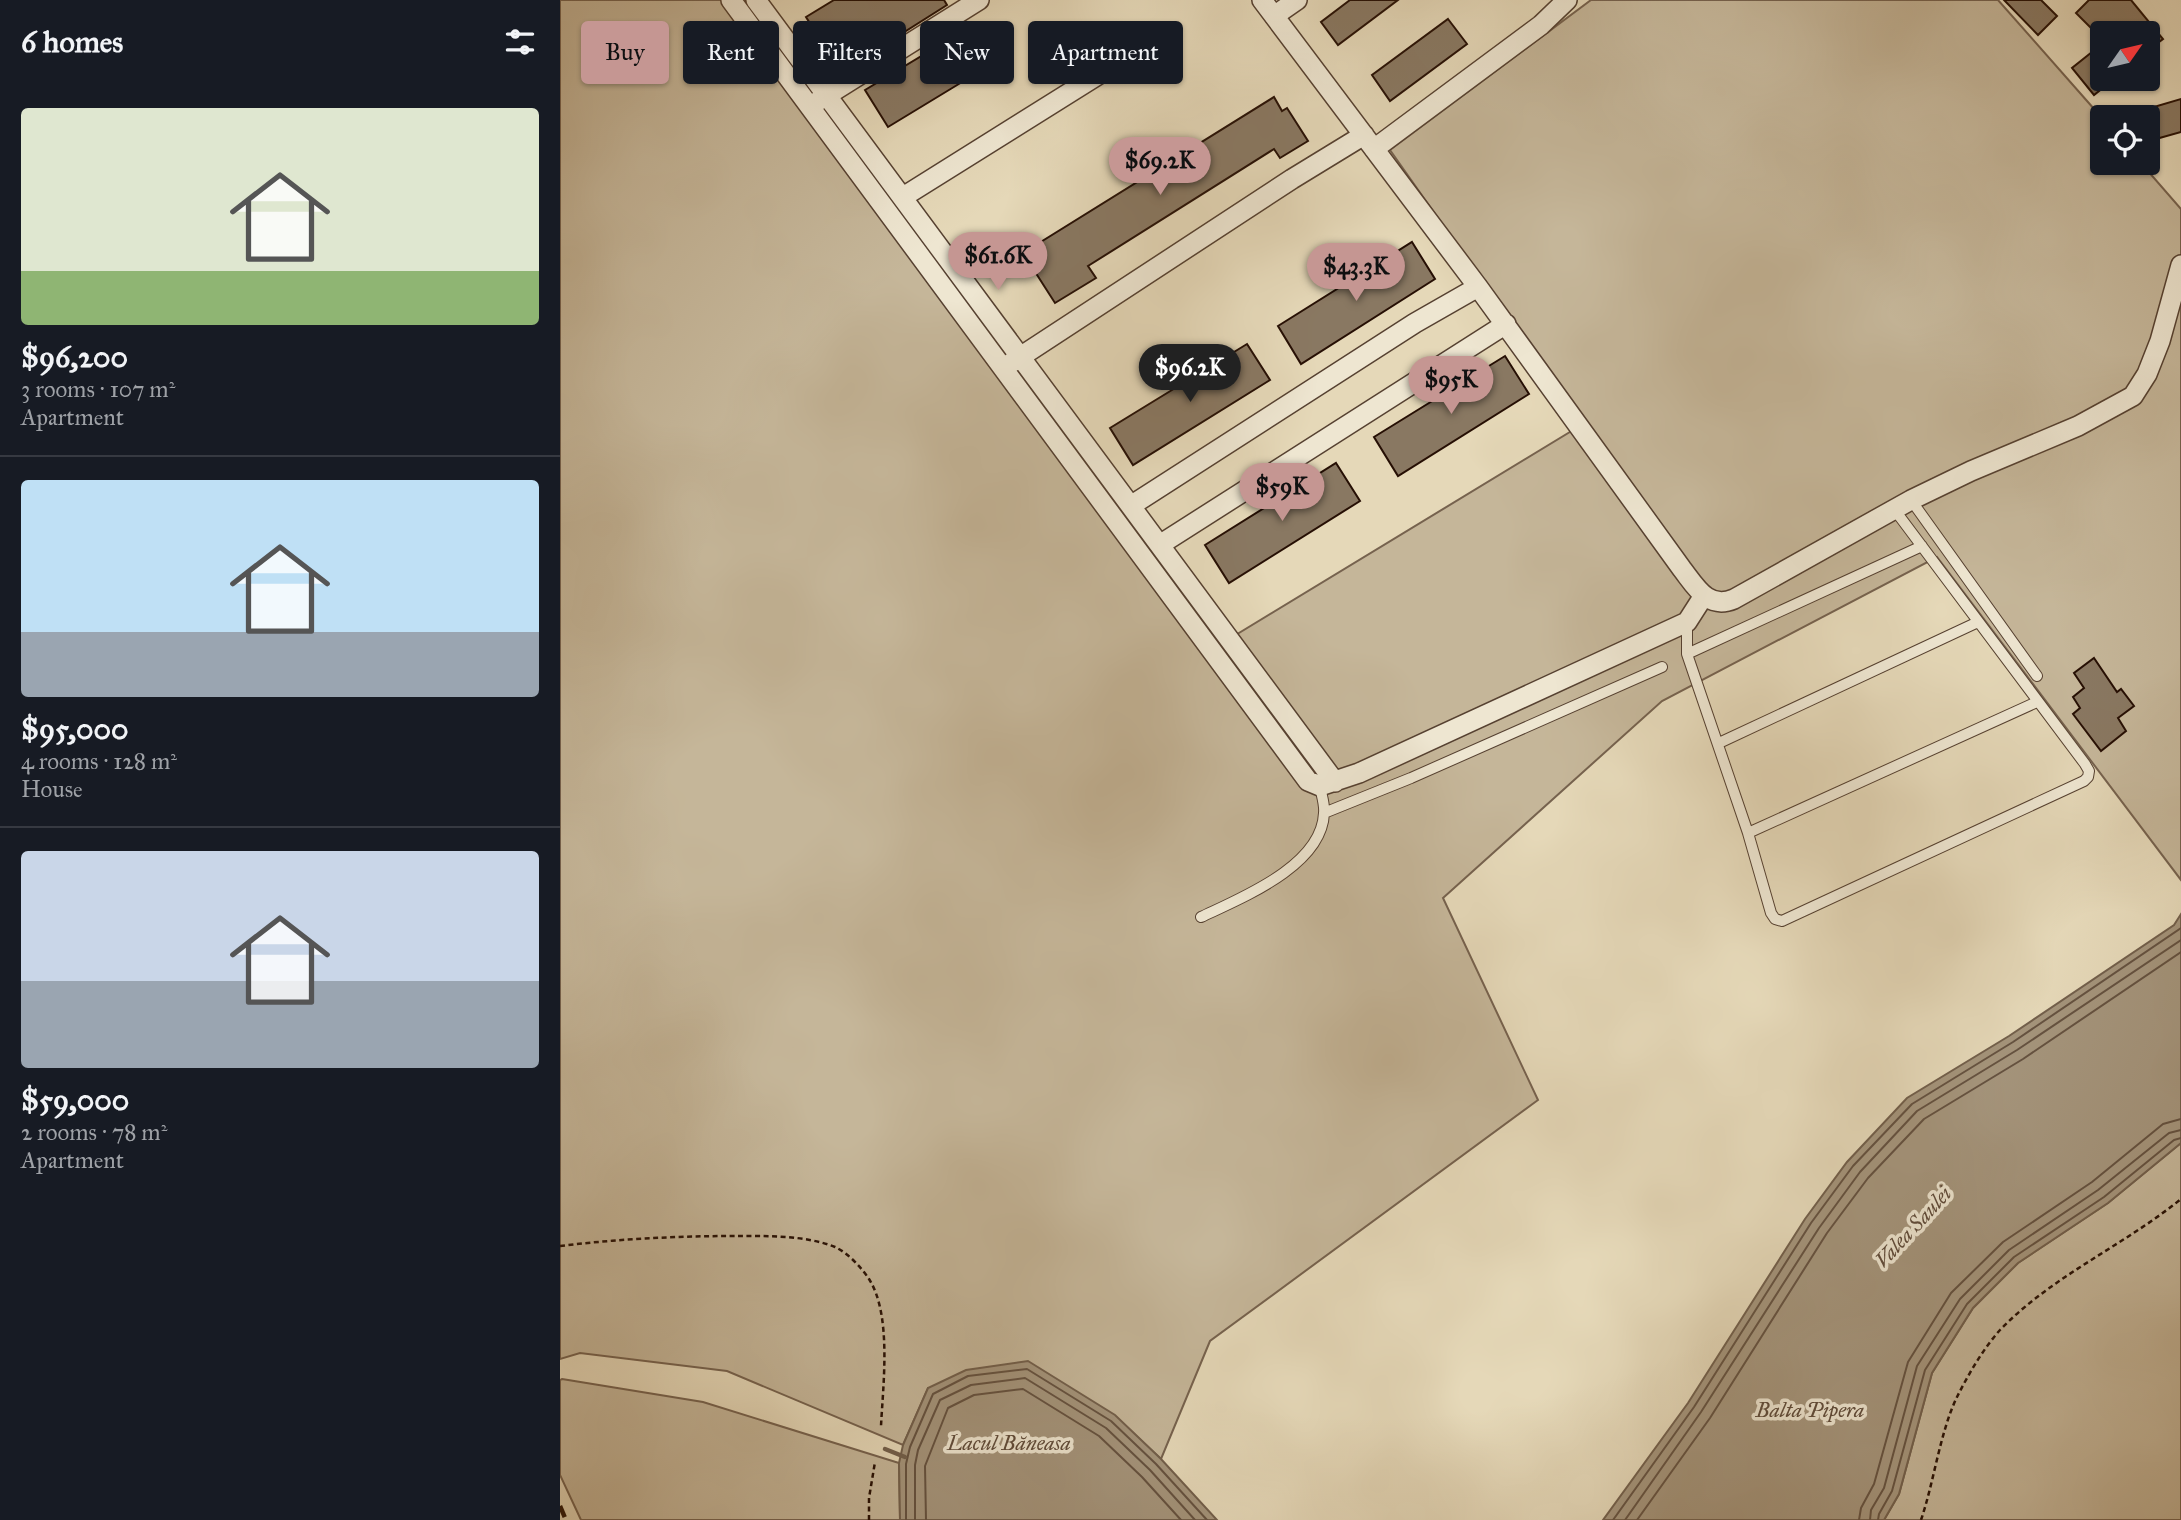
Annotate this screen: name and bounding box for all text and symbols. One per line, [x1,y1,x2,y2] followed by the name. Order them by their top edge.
[581,21,669,84] chip: Buy
[683,21,779,84] chip: Rent
[793,21,906,84] chip: Filters
[920,21,1014,84] chip: New
[1028,21,1183,84] chip: Apartment
[2090,21,2160,91] north arrow
[2090,21,2160,175] map controls
[501,23,539,61] icon: filters
[21,24,123,60] text: 6 homes
[2090,105,2160,175] button: locate
[1103,138,1217,197] pin: $69.2K
[1125,146,1195,174] text: $69.2K
[217,154,343,280] icon: home
[941,232,1055,292] pin: $61.6K
[964,241,1032,269] text: $61.6K
[1299,244,1413,303] pin: $43.3K
[1323,252,1389,280] text: $43.3K
[21,339,128,375] text: $96,200
[1133,344,1247,404] pin: $96.2K
[1155,353,1225,381] text: $96.2K
[1410,356,1492,416] pin: $95K
[1424,365,1478,393] text: $95K
[21,375,175,403] text: 3 rooms · 107 m²
[21,403,124,431] text: Apartment
[1241,463,1323,523] pin: $59K
[1255,472,1309,500] text: $59K
[217,526,343,652] icon: home
[21,711,128,747] text: $95,000
[21,747,177,775] text: 4 rooms · 128 m²
[21,775,83,803] text: House
[217,897,343,1023] icon: home
[21,1082,129,1118] text: $59,000
[21,1118,167,1146] text: 2 rooms · 78 m²
[21,1146,124,1174] text: Apartment
[1869,1181,1957,1273] water label: Valea Saulei
[1755,1397,1864,1423] water label: Balta Pipera
[946,1430,1071,1456] water label: Lacul Băneasa

